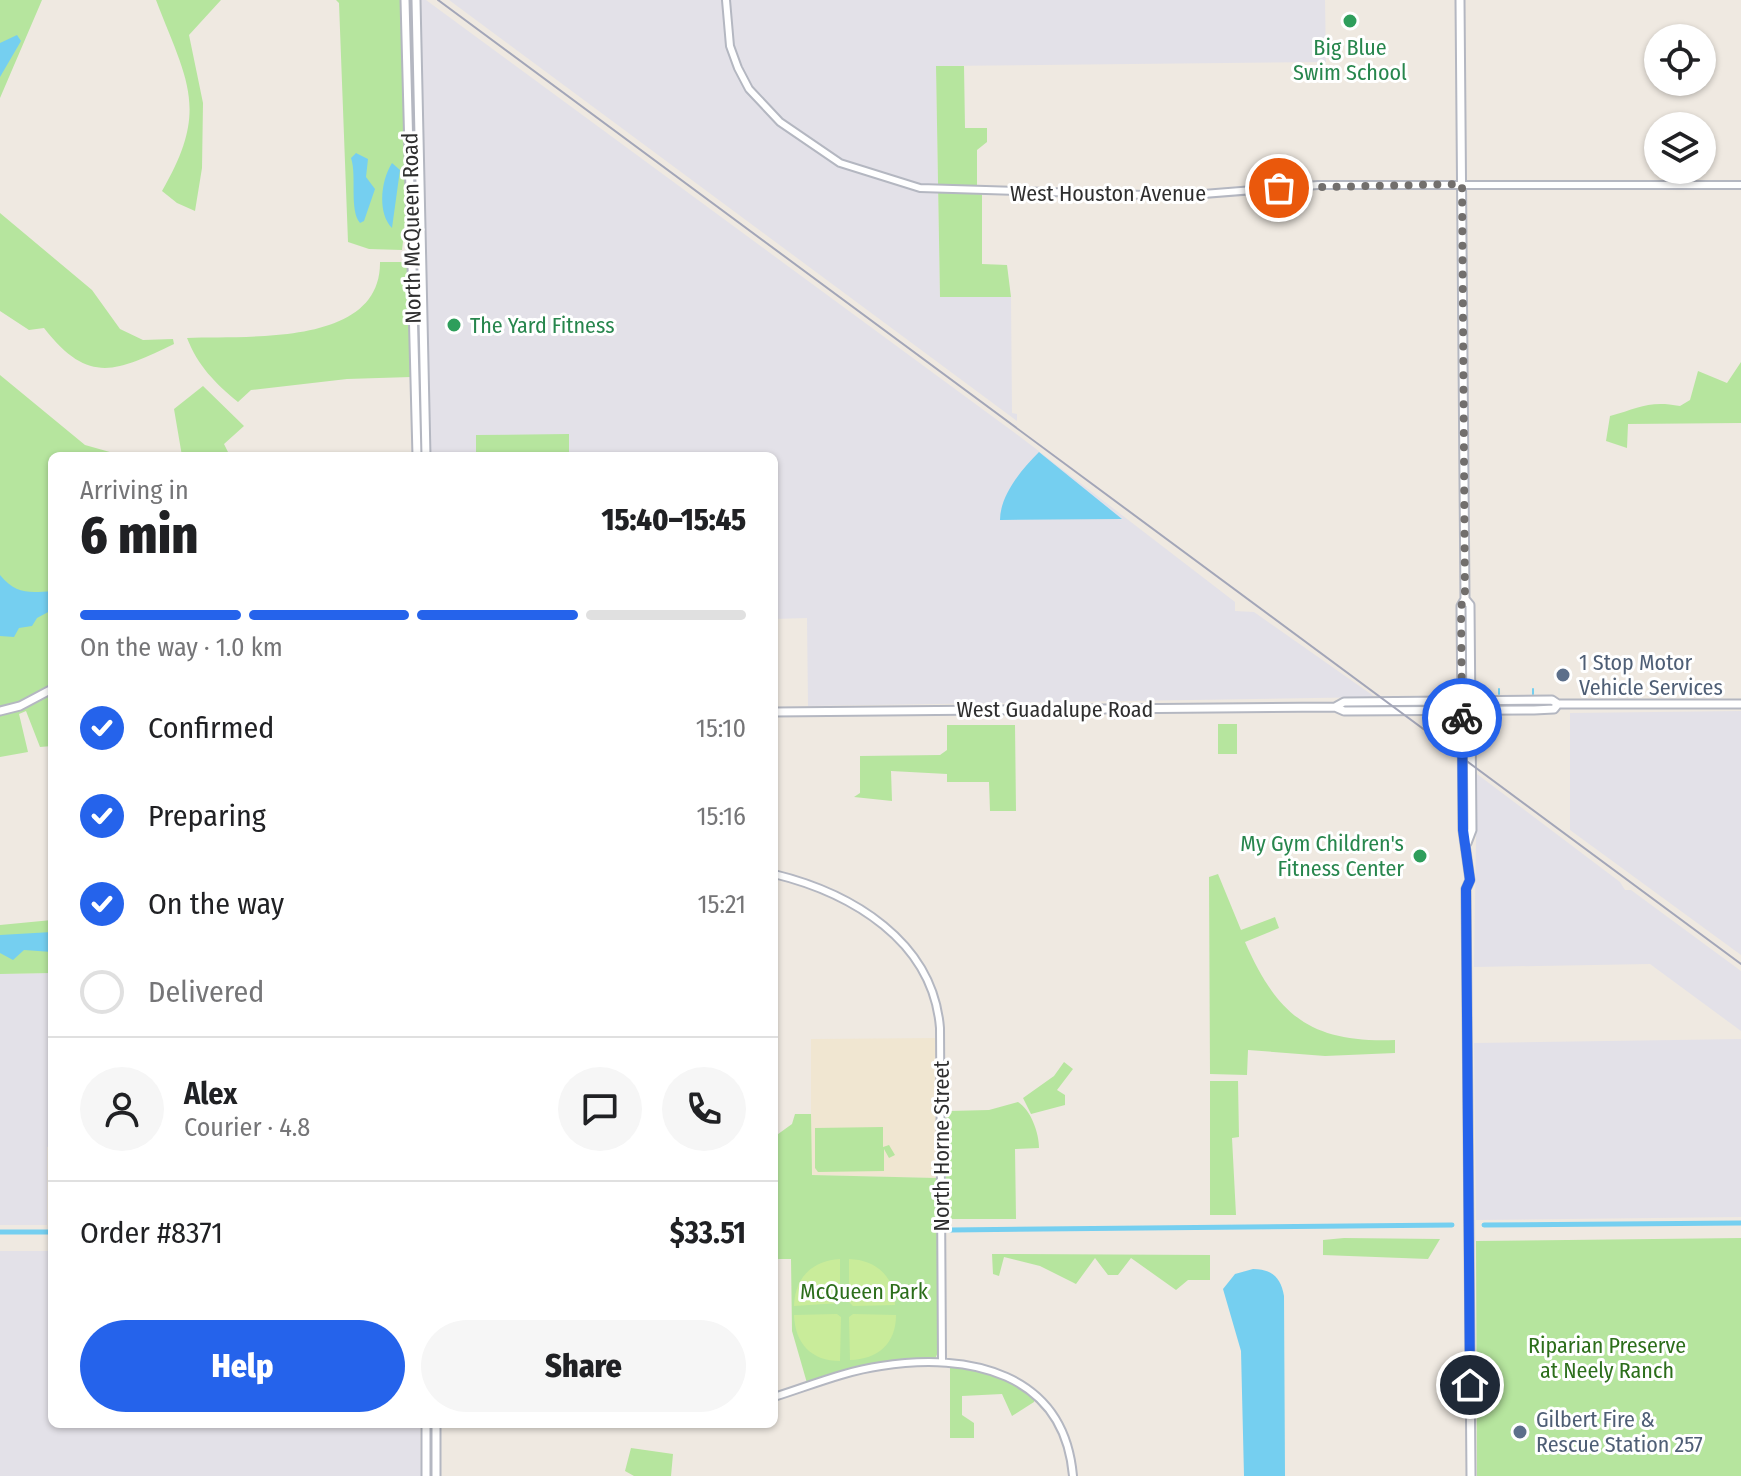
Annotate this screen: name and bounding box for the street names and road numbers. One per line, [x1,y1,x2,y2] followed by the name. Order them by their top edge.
[396,132,427,324] street label: North McQueen Road
[1010,180,1206,207] street label: West Houston Avenue
[957,696,1153,723] street label: West Guadalupe Road
[928,1060,955,1231] street label: North Horne Street

